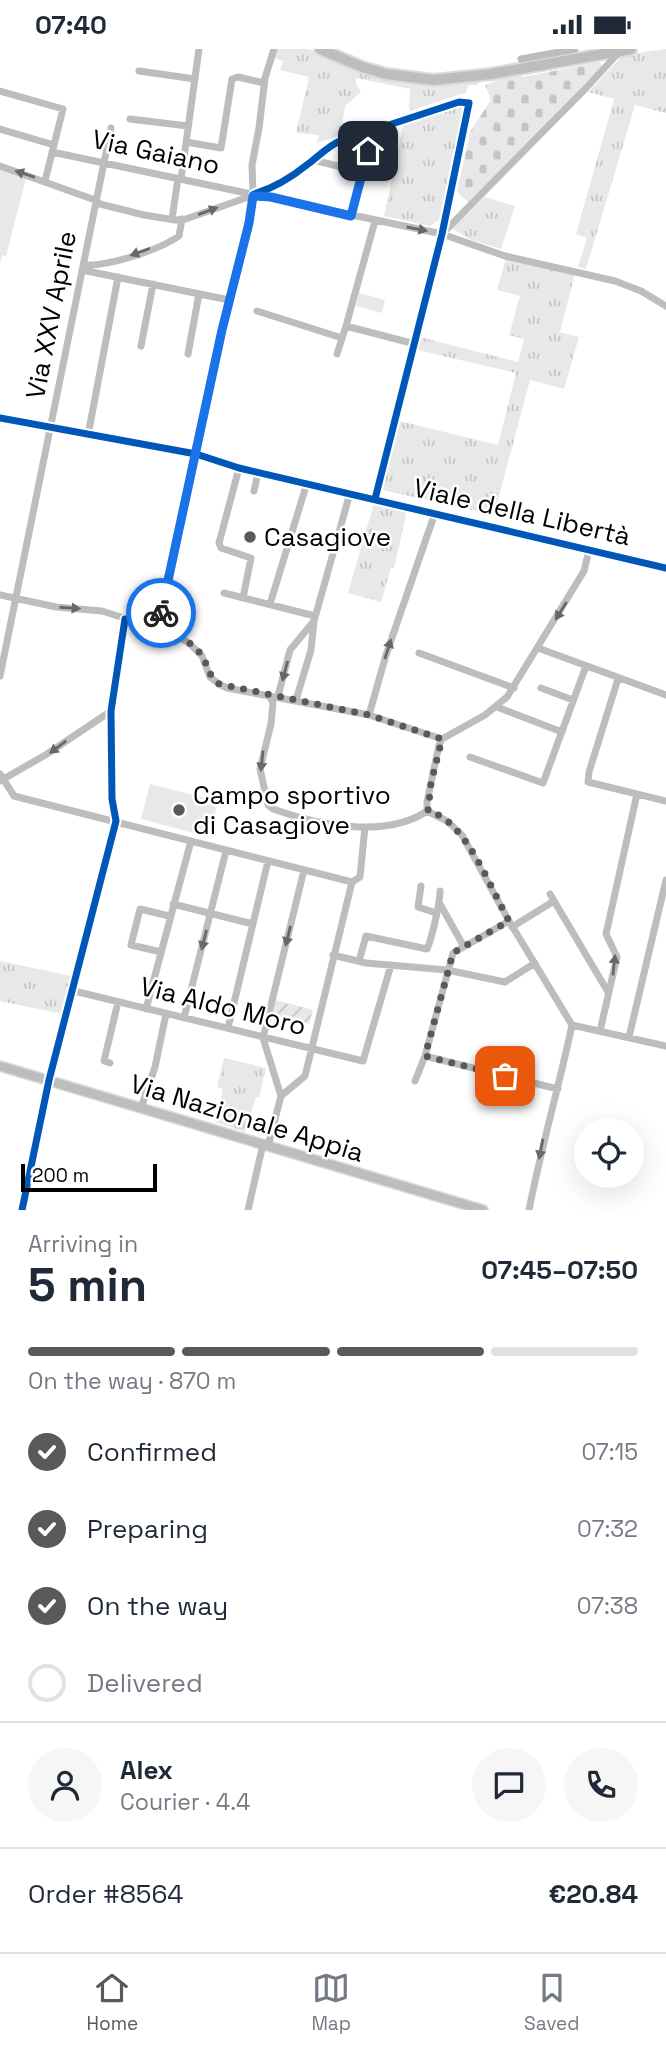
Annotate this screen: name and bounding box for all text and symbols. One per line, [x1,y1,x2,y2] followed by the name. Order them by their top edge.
[35,8,107,42] text: 07:40
[338,121,398,181] pin
[89,122,223,182] street label: Via Gaiano
[349,132,387,170] icon: home
[14,168,35,179] one-way arrow
[197,205,218,216] one-way arrow
[406,223,428,234] one-way arrow
[18,228,84,402] street label: Via XXV Aprile
[130,247,151,258] one-way arrow
[410,470,634,554] street label: Viale della Libertà
[264,520,391,554] place label: Casagiove
[242,529,258,545] marker: Casagiove
[126,578,196,648] courier
[142,594,180,632] icon: bike
[554,601,567,620] one-way arrow
[60,603,82,614] one-way arrow
[383,639,394,660] one-way arrow
[279,661,289,682] one-way arrow
[49,739,67,754] one-way arrow
[256,750,267,772] one-way arrow
[193,778,391,842] place label: Campo sportivo di Casagiove
[171,802,187,818] marker: Campo sportivo di Casagiove
[282,926,293,948] one-way arrow
[198,930,209,952] one-way arrow
[608,954,619,976] one-way arrow
[136,969,310,1043] street label: Via Aldo Moro
[475,1046,535,1106] pin
[486,1057,524,1095] icon: bag
[126,1066,368,1170] street label: Via Nazionale Appia
[574,1118,644,1188] map controls
[574,1118,644,1188] button: locate
[536,1138,547,1160] one-way arrow
[21,1161,158,1193] scale bar
[32,1163,89,1188] text: 200 m
[28,1229,138,1259] text: Arriving in
[481,1253,638,1287] text: 07:45–07:50
[28,1256,147,1314] text: 5 min
[28,1366,236,1396] text: On the way · 870 m
[28,1433,66,1471] icon: check
[87,1435,217,1469] text: Confirmed
[581,1437,638,1467] text: 07:15
[28,1510,66,1548] icon: check
[87,1512,208,1546] text: Preparing
[577,1514,638,1544] text: 07:32
[28,1587,66,1625] icon: check
[87,1589,228,1623] text: On the way
[577,1591,638,1621] text: 07:38
[87,1666,203,1700] text: Delivered
[28,1748,102,1822] button: person
[472,1748,546,1822] button: chat
[564,1748,638,1822] button: phone
[120,1753,173,1787] text: Alex
[120,1787,250,1817] text: Courier · 4.4
[28,1877,184,1911] text: Order #8564
[549,1877,638,1911] text: €20.84
[87,1969,138,2036] tab: Home
[311,1969,351,2036] tab: Map
[524,1969,579,2036] tab: Saved

